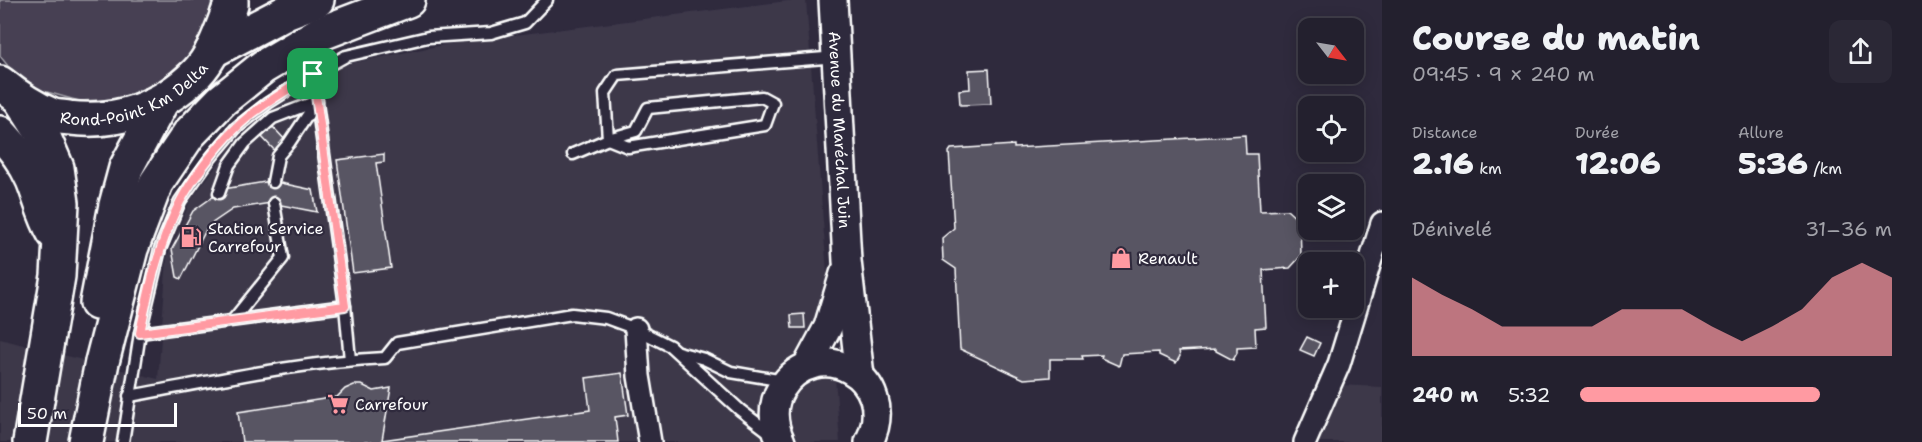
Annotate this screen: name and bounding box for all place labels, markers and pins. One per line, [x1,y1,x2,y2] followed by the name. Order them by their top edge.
[287,48,338,99] pin
[208,218,324,257] place label: Station Service Carrefour
[179,225,203,249] fuel station icon: Station Service Carrefour
[1109,246,1133,270] shop icon: Renault
[1138,248,1198,269] place label: Renault
[326,392,350,416] supermarket icon: Carrefour
[355,394,429,415] place label: Carrefour

